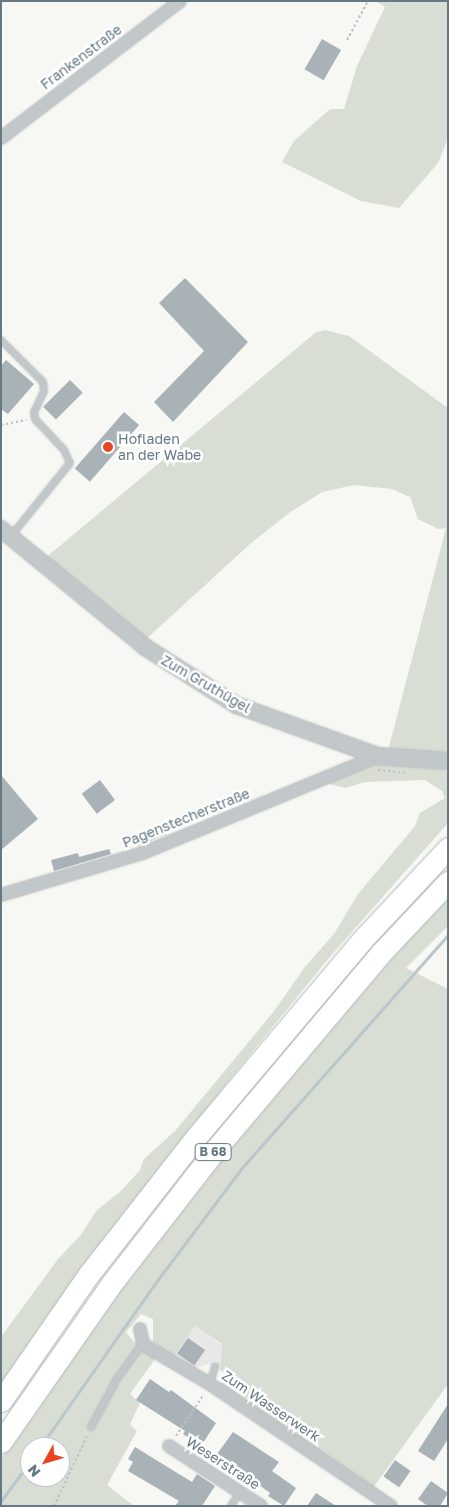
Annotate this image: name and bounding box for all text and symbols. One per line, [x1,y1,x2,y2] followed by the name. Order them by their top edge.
[37,21,125,93] street label: Frankenstraße
[118,431,201,464] place label: Hofladen an der Wabe
[102,441,114,453] marker: Hofladen an der Wabe
[158,652,254,716] street label: Zum Gruthügel
[120,785,252,851] street label: Pagenstecherstraße
[194,1142,232,1162] road number: B 68
[219,1367,323,1445] street label: Zum Wasserwerk
[183,1433,263,1493] street label: Weserstraße
[20,1437,70,1487] north arrow
[24,1462,44,1481] text: N

